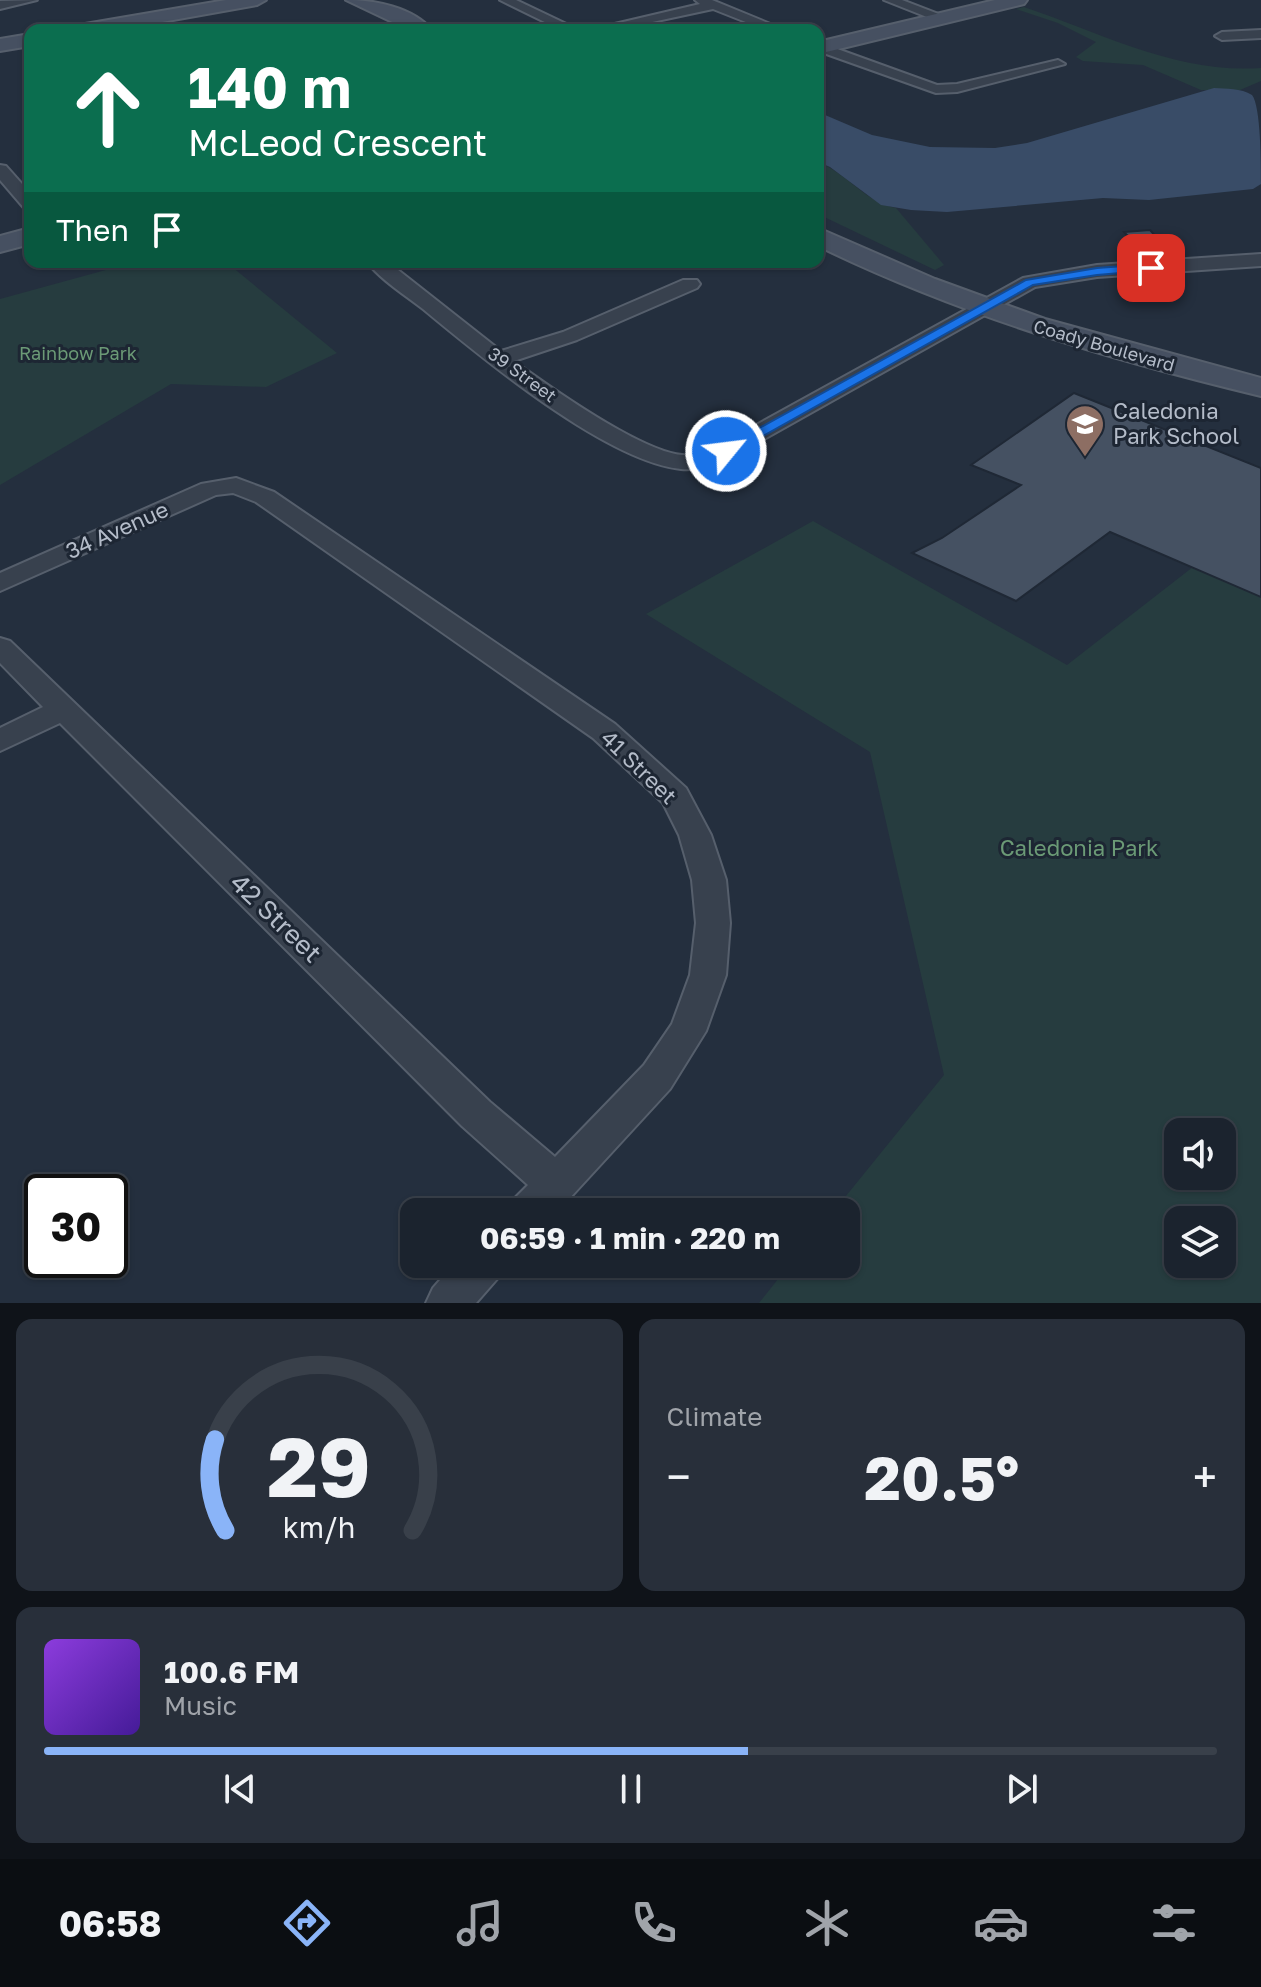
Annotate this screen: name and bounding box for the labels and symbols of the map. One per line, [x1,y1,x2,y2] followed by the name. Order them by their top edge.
[1117,234,1185,302] pin
[1031,314,1177,376] street label: Coady Boulevard
[19,342,137,364] park label: Rainbow Park
[484,342,561,406] street label: 39 Street
[1113,397,1239,449] place label: Caledonia Park School
[1064,403,1106,458] school or university icon: Caledonia Park School
[684,409,768,493] position arrow
[61,495,172,564] street label: 34 Avenue
[596,724,683,809] street label: 41 Street
[1000,834,1158,861] park label: Caledonia Park
[224,867,328,969] street label: 42 Street
[24,1174,128,1278] speed limit sign: 30

